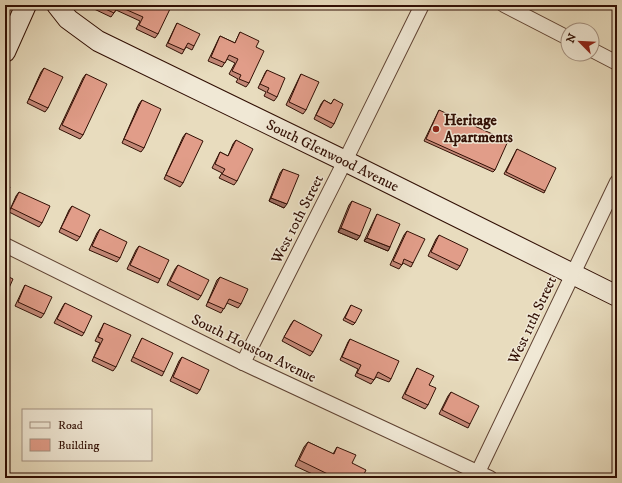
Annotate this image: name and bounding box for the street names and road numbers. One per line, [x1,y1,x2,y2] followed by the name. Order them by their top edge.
[263,115,402,196] street label: South Glenwood Avenue
[266,171,328,268] street label: West 10th Street
[503,273,561,368] street label: West 11th Street
[188,310,319,387] street label: South Houston Avenue

